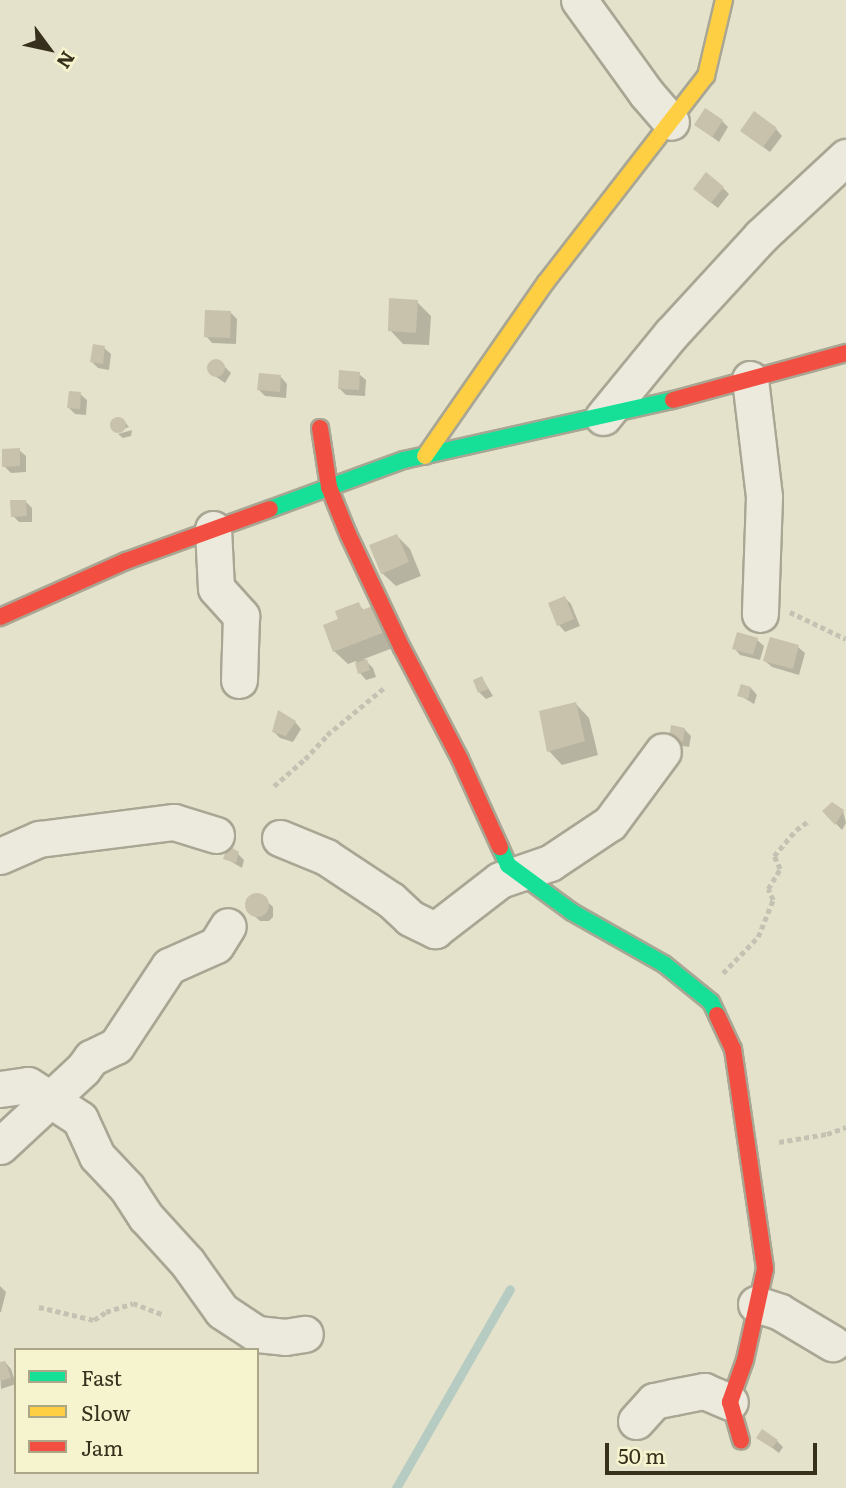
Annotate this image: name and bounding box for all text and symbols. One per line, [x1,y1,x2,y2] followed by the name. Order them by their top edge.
[14,14,84,84] north arrow
[51,46,83,75] text: N
[14,1348,259,1474] legend
[81,1361,122,1392] text: Fast
[81,1396,131,1427] text: Slow
[608,1428,820,1472] scale bar
[81,1431,123,1462] text: Jam
[618,1439,665,1470] text: 50 m

